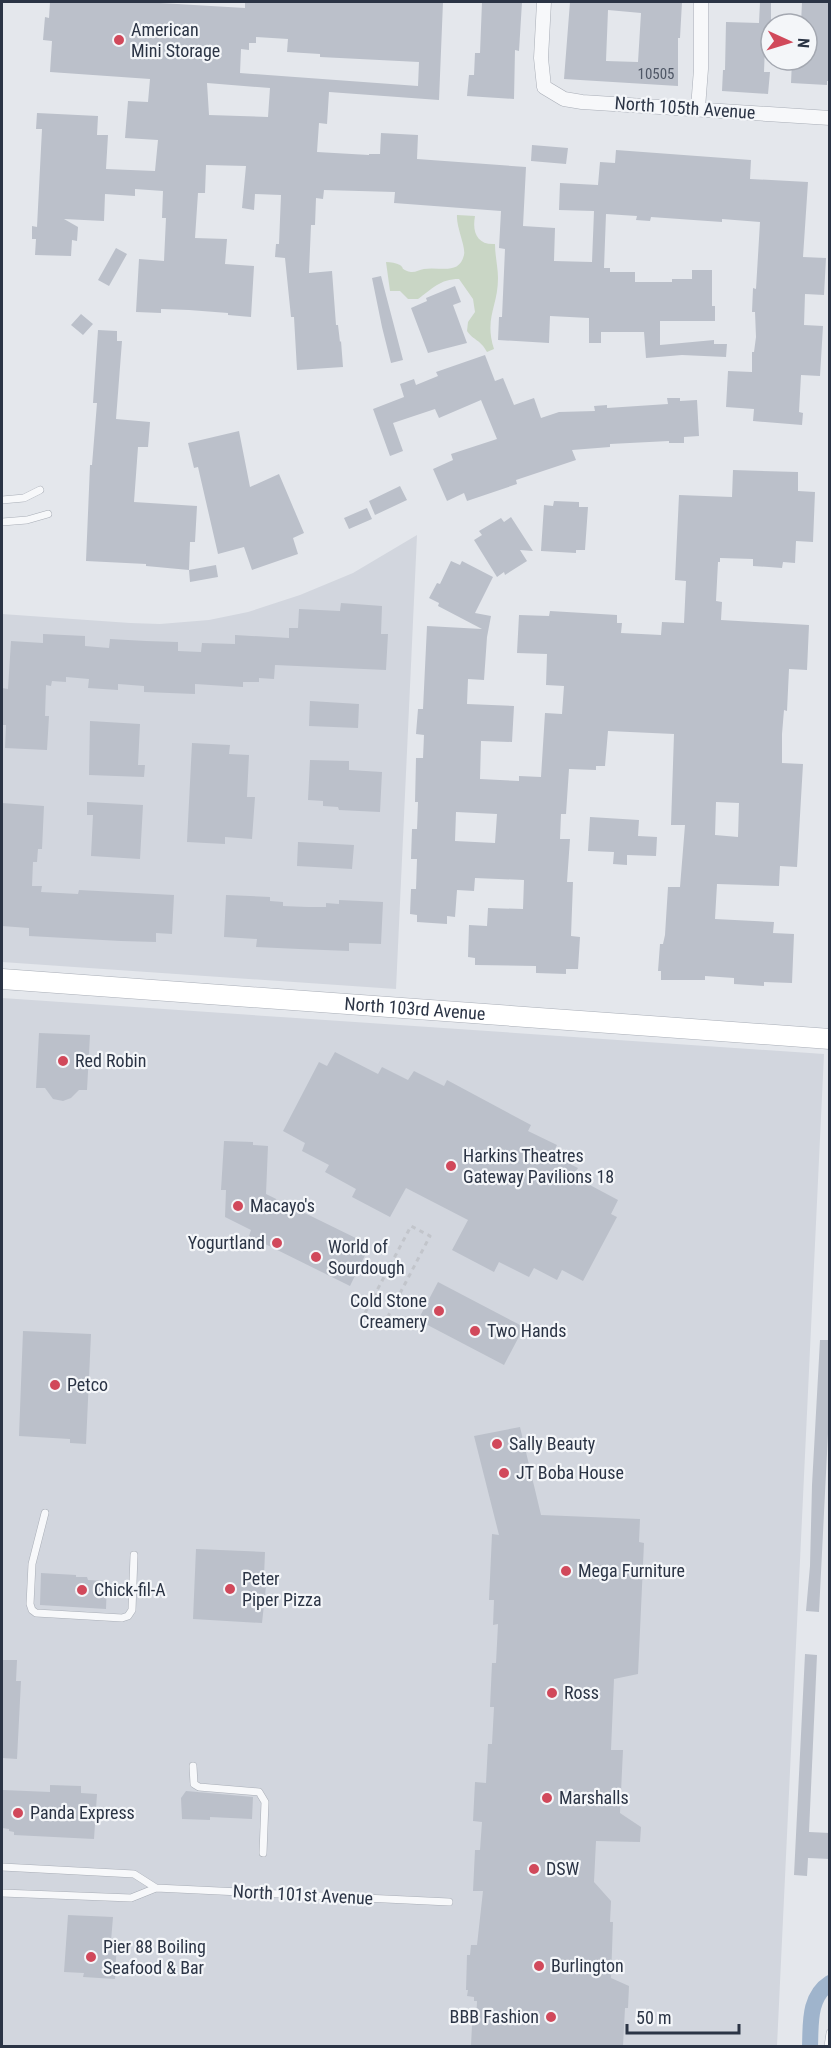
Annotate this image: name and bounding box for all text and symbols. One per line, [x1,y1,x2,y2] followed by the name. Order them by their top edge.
[759,12,819,72] north arrow
[131,19,220,61] place label: American Mini Storage
[112,33,126,47] marker: American Mini Storage
[794,37,813,49] text: N
[637,65,675,83] house number: 10505
[614,92,756,123] street label: North 105th Avenue
[344,993,486,1024] street label: North 103rd Avenue
[75,1050,146,1071] place label: Red Robin
[56,1054,70,1068] marker: Red Robin
[463,1145,614,1187] place label: Harkins Theatres Gateway Pavilions 18
[444,1159,458,1173] marker: Harkins Theatres Gateway Pavilions 18
[250,1195,315,1216] place label: Macayo's
[231,1199,245,1213] marker: Macayo's
[188,1232,265,1253] place label: Yogurtland
[270,1236,284,1250] marker: Yogurtland
[328,1236,405,1278] place label: World of Sourdough
[309,1250,323,1264] marker: World of Sourdough
[350,1290,427,1332] place label: Cold Stone Creamery
[432,1304,446,1318] marker: Cold Stone Creamery
[487,1320,566,1341] place label: Two Hands
[468,1324,482,1338] marker: Two Hands
[67,1374,108,1395] place label: Petco
[48,1378,62,1392] marker: Petco
[509,1433,596,1454] place label: Sally Beauty
[490,1437,504,1451] marker: Sally Beauty
[516,1462,624,1483] place label: JT Boba House
[497,1466,511,1480] marker: JT Boba House
[578,1560,685,1581] place label: Mega Furniture
[559,1564,573,1578] marker: Mega Furniture
[242,1568,322,1610] place label: Peter Piper Pizza
[94,1579,166,1600] place label: Chick-fil-A
[223,1582,237,1596] marker: Peter Piper Pizza
[75,1583,89,1597] marker: Chick-fil-A
[564,1682,599,1703] place label: Ross
[545,1686,559,1700] marker: Ross
[559,1787,629,1808] place label: Marshalls
[540,1791,554,1805] marker: Marshalls
[30,1802,135,1823] place label: Panda Express
[11,1806,25,1820] marker: Panda Express
[546,1858,580,1879] place label: DSW
[527,1862,541,1876] marker: DSW
[232,1880,374,1909] street label: North 101st Avenue
[103,1936,206,1978] place label: Pier 88 Boiling Seafood & Bar
[84,1950,98,1964] marker: Pier 88 Boiling Seafood & Bar
[551,1955,624,1976] place label: Burlington
[532,1959,546,1973] marker: Burlington
[627,1997,740,2035] scale bar
[450,2006,539,2027] place label: BBB Fashion
[636,2007,671,2028] text: 50 m
[544,2010,558,2024] marker: BBB Fashion

